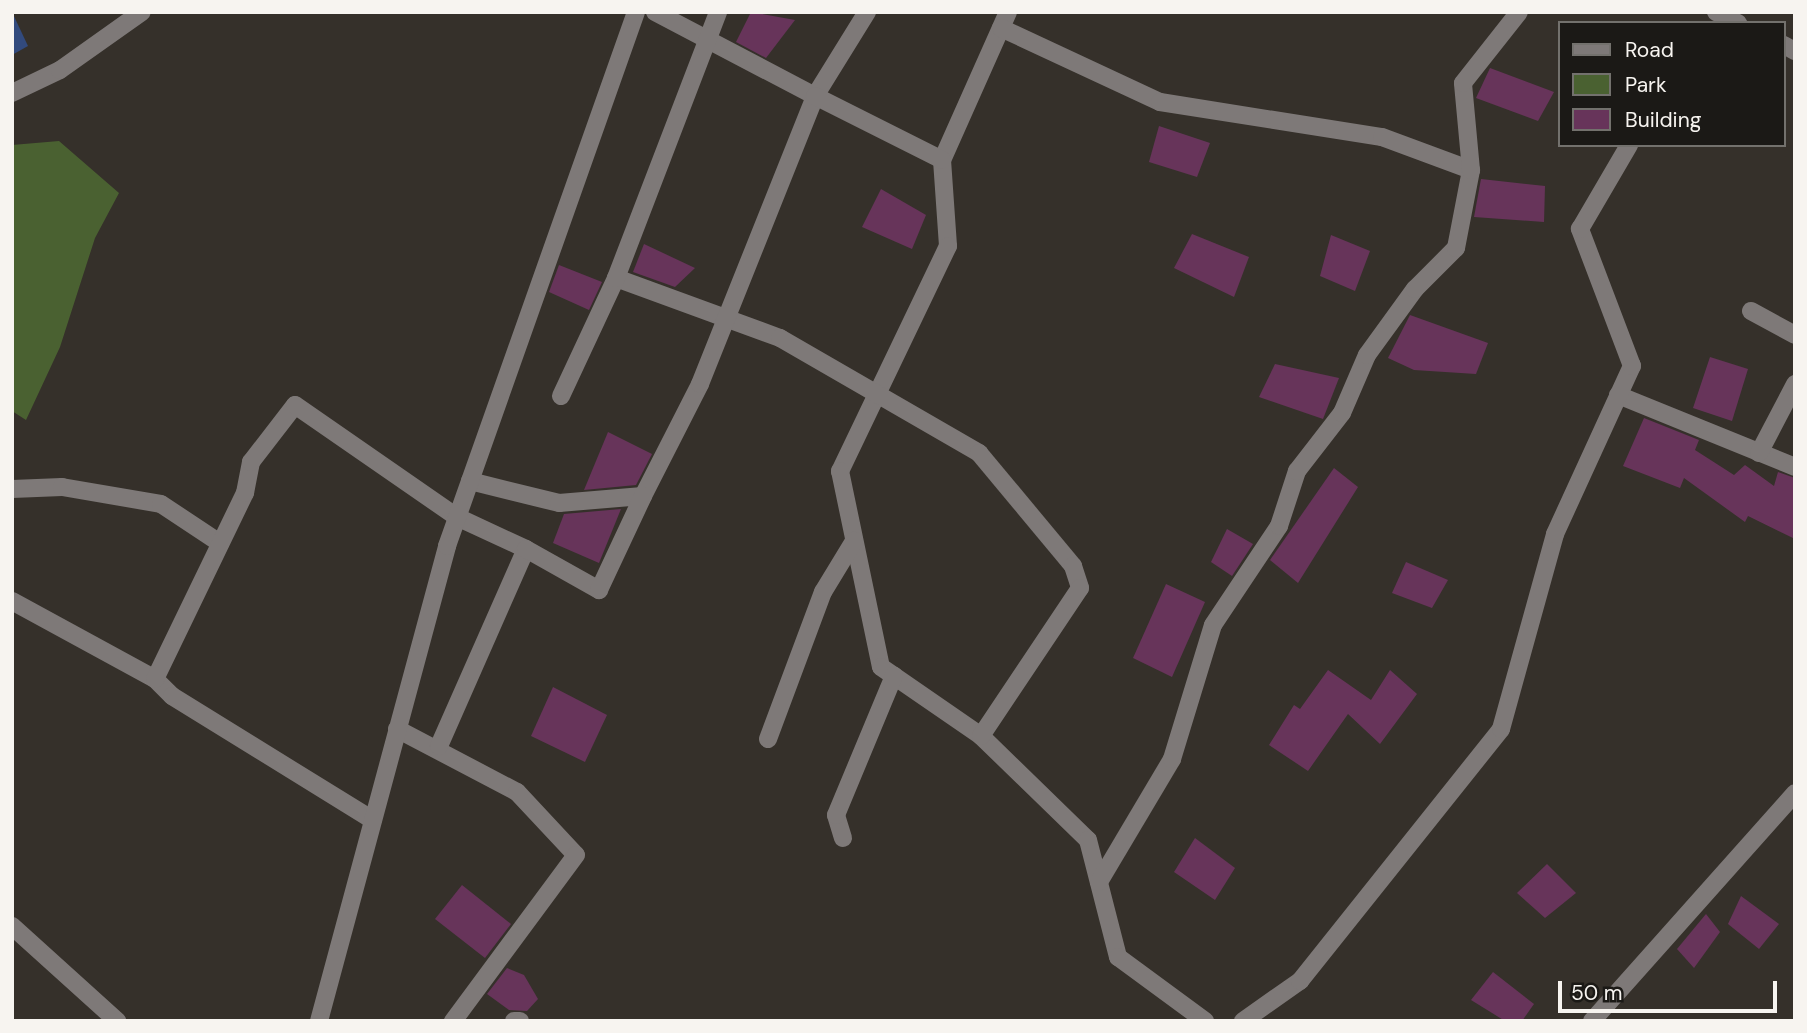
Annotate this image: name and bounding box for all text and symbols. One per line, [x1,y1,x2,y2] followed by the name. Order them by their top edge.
[1559,21,1786,147] legend
[1625,36,1674,64] text: Road
[1625,71,1666,99] text: Park
[1625,106,1701,134] text: Building
[1562,967,1781,1011] scale bar
[1571,979,1622,1007] text: 50 m

